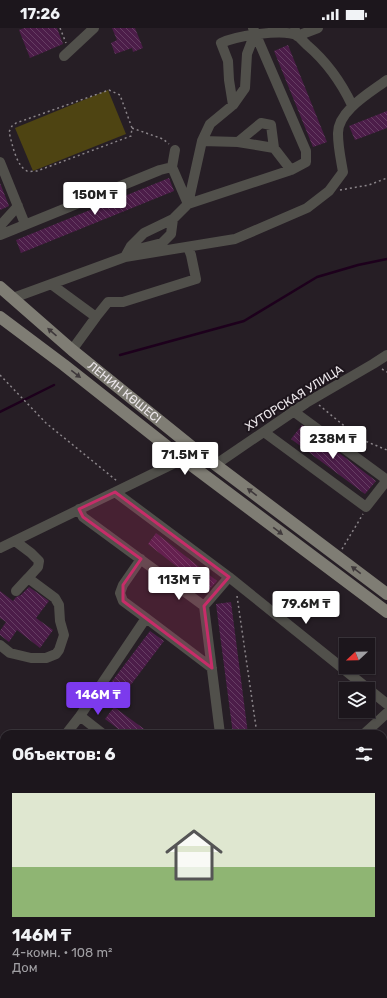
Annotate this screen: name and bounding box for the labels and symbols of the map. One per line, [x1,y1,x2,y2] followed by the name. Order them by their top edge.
[62,182,128,216] pin: 150M ₸
[47,328,57,337] one-way arrow
[85,358,164,426] street label: ЛЕНИН КӨШЕСІ
[242,362,346,434] street label: ХУТОРСКАЯ УЛИЦА
[70,370,81,379] one-way arrow
[300,426,366,460] pin: 238M ₸
[148,442,222,476] pin: 71.5M ₸
[246,488,257,497] one-way arrow
[273,526,284,535] one-way arrow
[350,566,361,575] one-way arrow
[146,567,212,601] pin: 113M ₸
[269,591,343,625] pin: 79.6M ₸
[339,638,375,674] north arrow
[65,682,131,716] pin: 146M ₸

